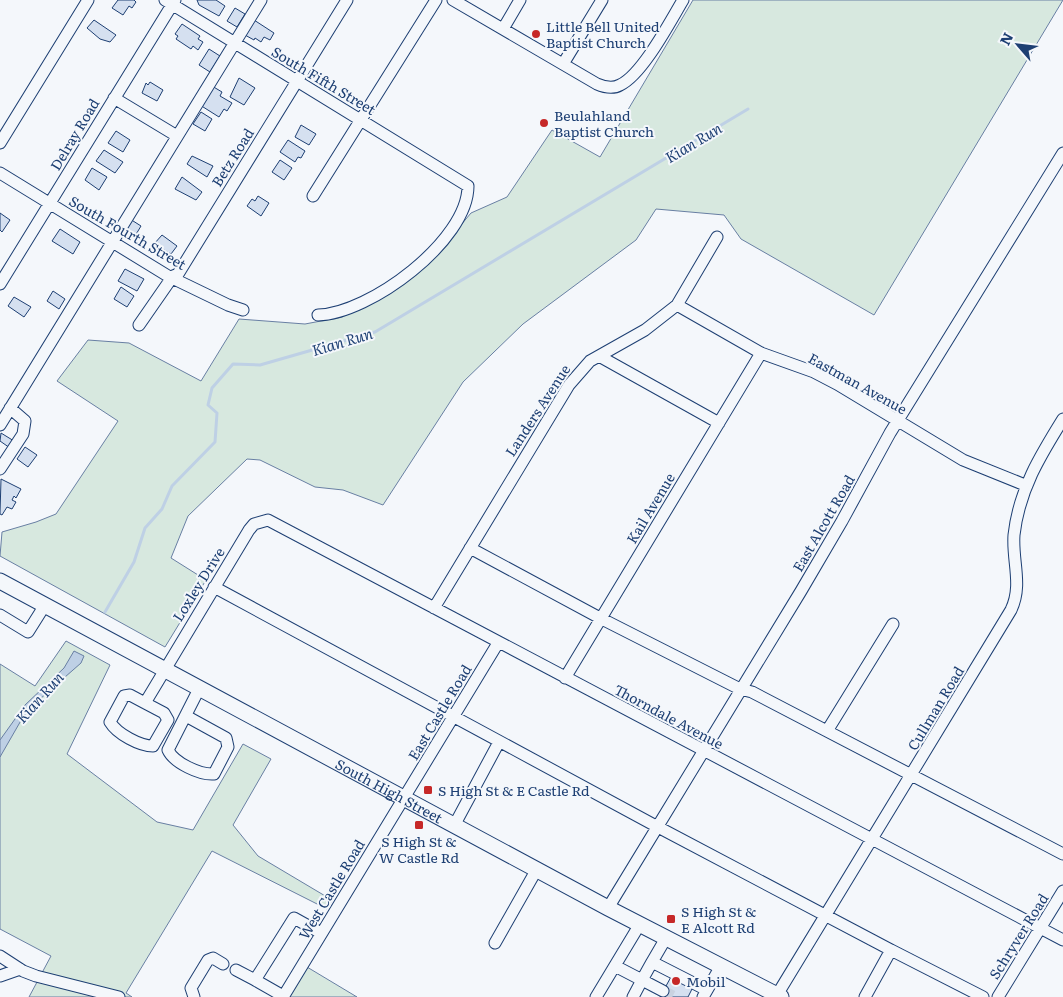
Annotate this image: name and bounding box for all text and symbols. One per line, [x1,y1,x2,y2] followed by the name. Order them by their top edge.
[546,16,660,52] place label: Little Bell United Baptist Church
[993,20,1043,70] north arrow
[530,28,542,40] marker: Little Bell United Baptist Church
[994,28,1017,48] text: N
[268,41,380,119] street label: South Fifth Street
[45,94,104,174] street label: Delray Road
[554,105,654,141] place label: Beulahland Baptist Church
[660,116,726,168] water label: Kian Run
[538,117,550,129] marker: Beulahland Baptist Church
[206,124,258,190] street label: Betz Road
[66,190,191,274] street label: South Fourth Street
[309,321,375,361] water label: Kian Run
[805,348,911,418] street label: Eastman Avenue
[500,360,574,460] street label: Landers Avenue
[621,469,679,547] street label: Kail Avenue
[787,471,859,575] street label: East Alcott Road
[167,543,229,625] street label: Loxley Drive
[402,660,476,764] street label: East Castle Road
[902,662,968,754] street label: Cullman Road
[9,666,69,728] water label: Kian Run
[611,679,727,753] street label: Thorndale Avenue
[332,753,447,828] street label: South High Street
[438,780,590,800] place label: S High St & E Castle Rd
[422,784,434,796] marker: S High St & E Castle Rd
[413,819,425,831] marker: S High St & W Castle Rd
[379,831,459,867] place label: S High St & W Castle Rd
[293,835,369,943] street label: West Castle Road
[984,889,1053,983] street label: Schryver Road
[681,901,756,937] place label: S High St & E Alcott Rd
[665,913,677,925] marker: S High St & E Alcott Rd
[686,971,726,991] place label: Mobil
[670,975,682,987] marker: Mobil

